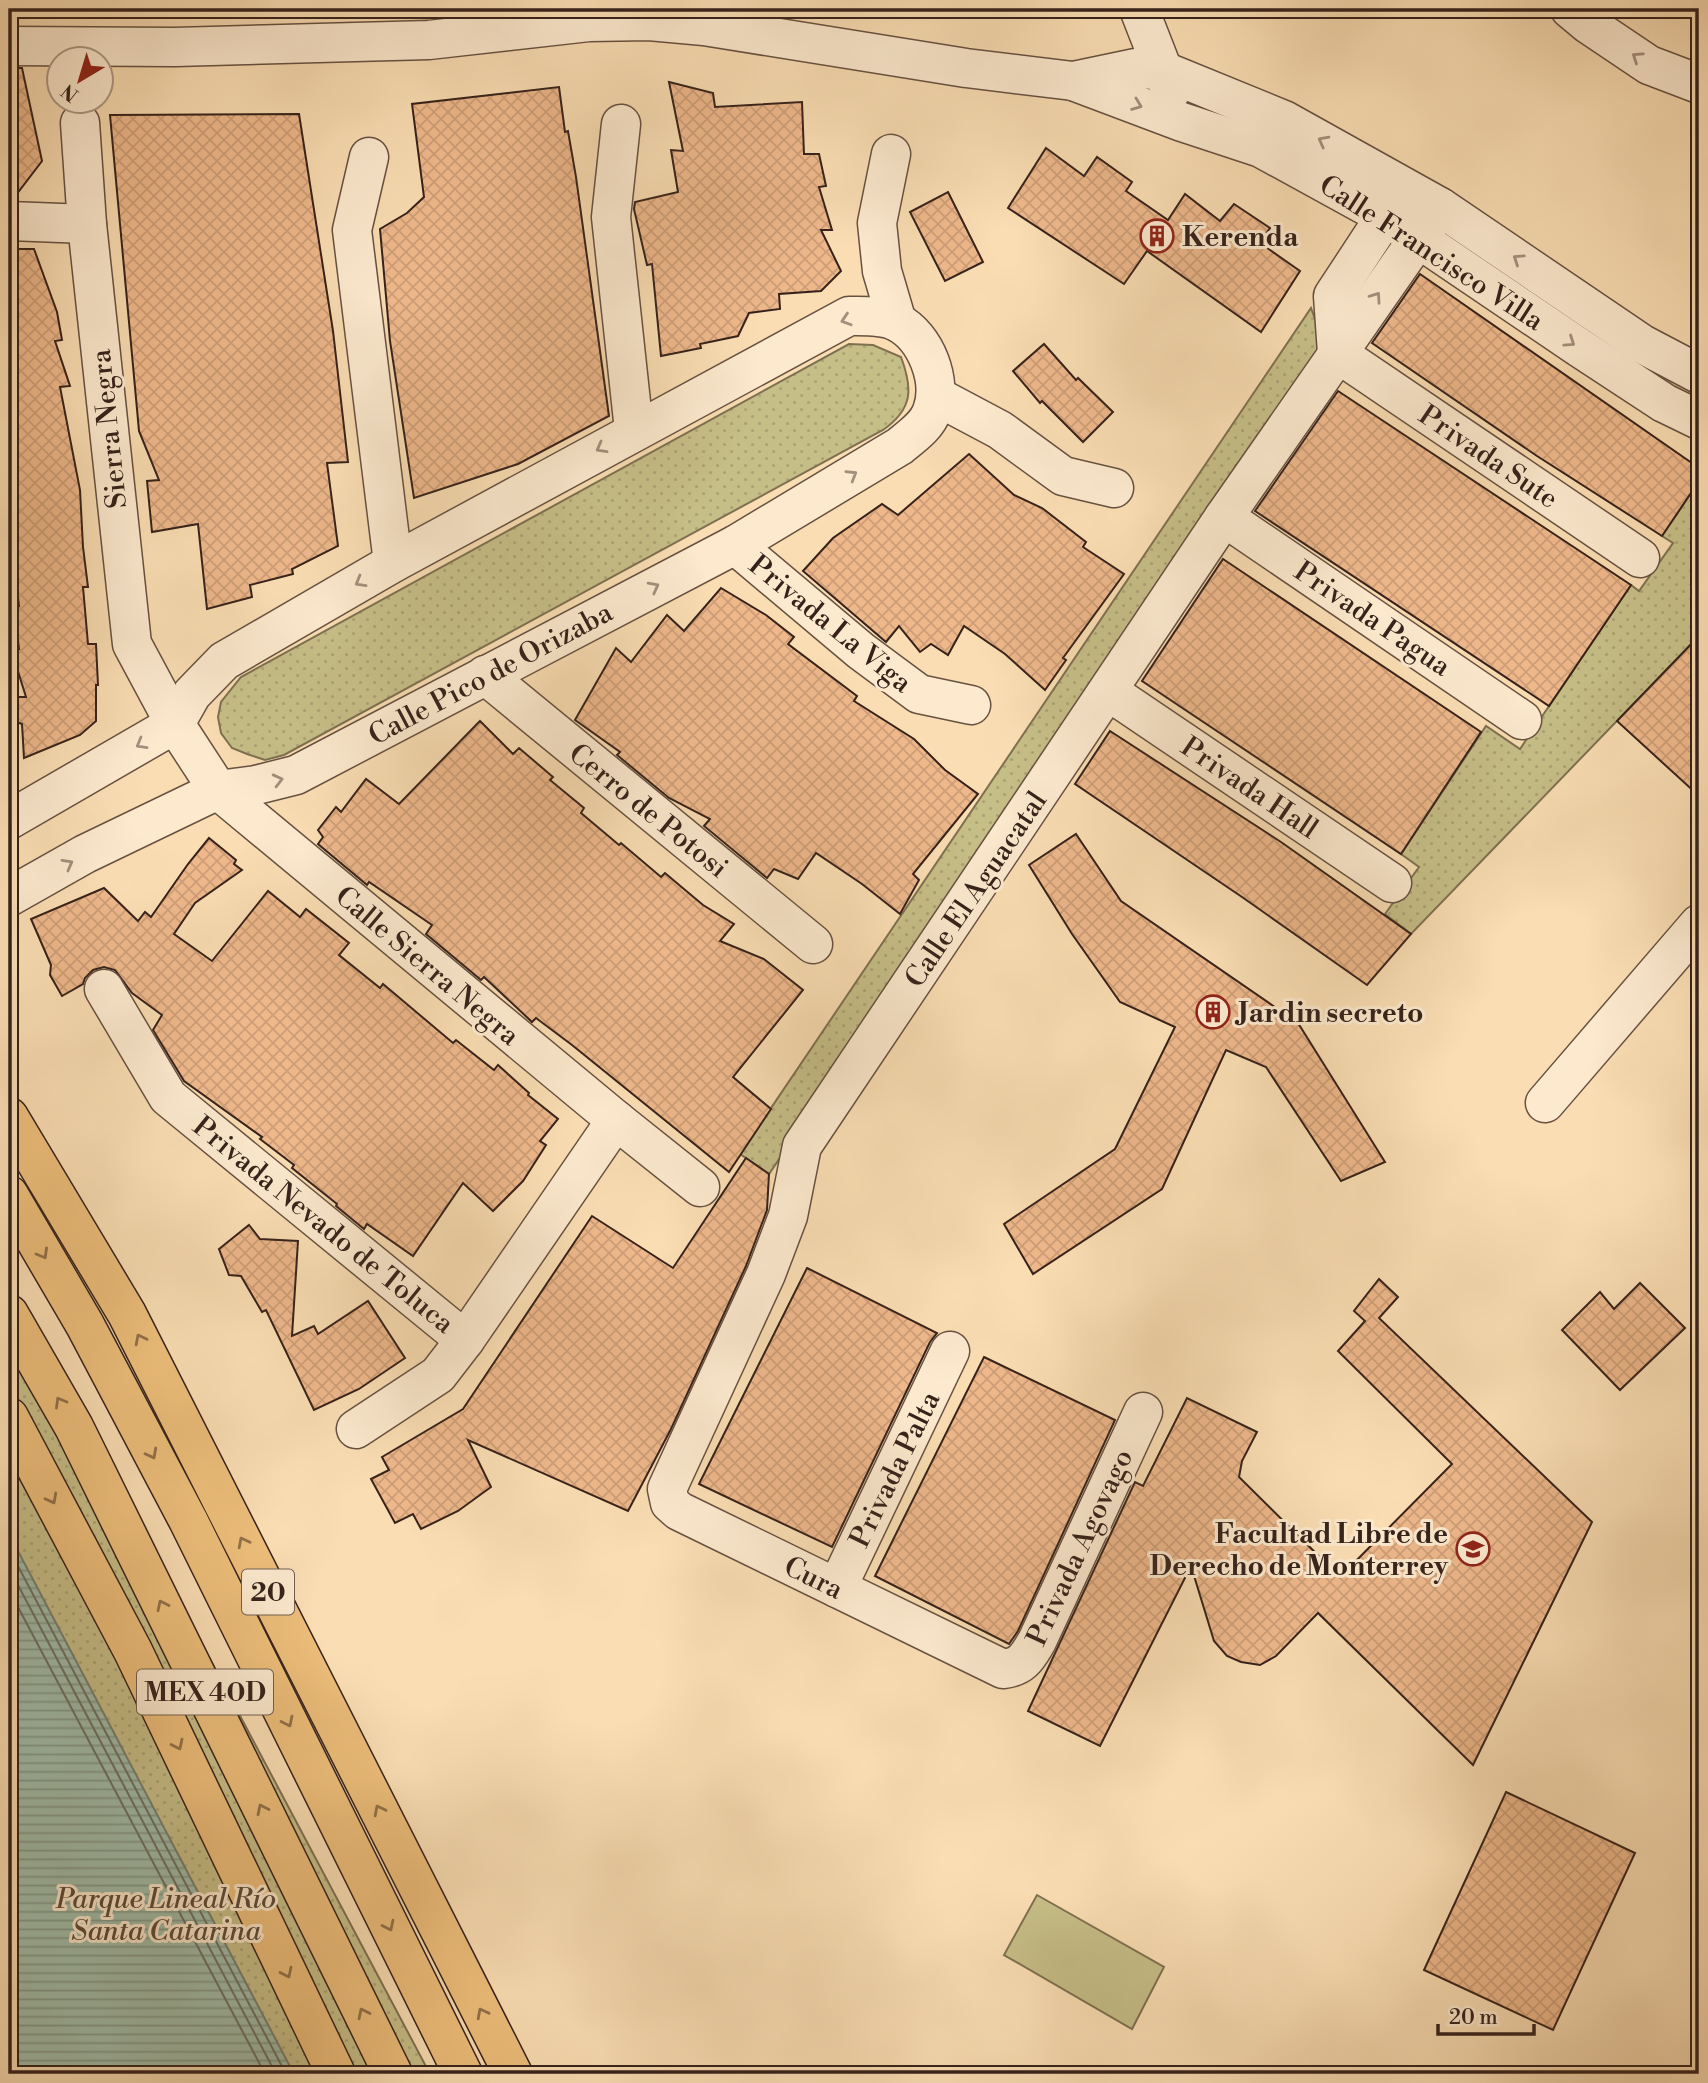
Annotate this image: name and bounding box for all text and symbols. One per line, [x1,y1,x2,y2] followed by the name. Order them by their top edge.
[46,46,116,116] north arrow
[1632,53,1645,65] one-way arrow
[57,79,83,107] text: N
[1130,97,1142,111] one-way arrow
[1318,136,1331,149] one-way arrow
[1312,168,1551,339] street label: Calle Francisco Villa
[1138,217,1176,255] building icon: Kerenda
[1182,220,1299,255] place label: Kerenda
[1513,254,1526,267] one-way arrow
[1368,292,1381,305] one-way arrow
[840,312,853,326] one-way arrow
[1563,334,1576,347] one-way arrow
[84,347,135,510] street label: Sierra Negra
[1412,398,1565,517] street label: Privada Sute
[596,440,609,453] one-way arrow
[845,470,858,483] one-way arrow
[741,548,919,701] street label: Privada La Viga
[1287,554,1458,685] street label: Privada Pagua
[354,574,367,587] one-way arrow
[647,582,660,595] one-way arrow
[363,595,619,753] street label: Calle Pico de Orizaba
[1174,730,1324,847] street label: Privada Hall
[136,736,149,749] one-way arrow
[561,736,735,886] street label: Cerro de Potosi
[272,774,284,788] one-way arrow
[898,785,1055,995] street label: Calle El Aguacatal
[61,859,74,872] one-way arrow
[328,879,527,1054] street label: Calle Sierra Negra
[1194,993,1232,1031] building icon: Jardin secreto
[1234,996,1424,1031] place label: Jardin secreto
[185,1109,461,1342] street label: Privada Nevado de Toluca
[35,1247,48,1259] one-way arrow
[135,1334,148,1346] one-way arrow
[842,1385,949,1554] street label: Privada Palta
[55,1396,68,1409] one-way arrow
[1020,1444,1141,1651] street label: Privada Agovago
[144,1446,158,1459] one-way arrow
[44,1492,57,1504] one-way arrow
[1150,1517,1449,1584] place label: Facultad Libre de Derecho de Monterrey
[1454,1530,1492,1568] school or university icon: Facultad Libre de Derecho de Monterrey
[237,1537,251,1549] one-way arrow
[778,1549,849,1608] street label: Cura
[242,1569,294,1614] road number: 20
[156,1600,170,1612] one-way arrow
[137,1670,273,1714] road number: MEX 40D
[279,1715,293,1727] one-way arrow
[170,1738,184,1750] one-way arrow
[257,1804,271,1816] one-way arrow
[373,1805,387,1818] one-way arrow
[55,1882,276,1949] park label: Parque Lineal Río Santa Catarina
[381,1919,395,1931] one-way arrow
[279,1966,293,1978] one-way arrow
[1438,1992,1535,2036] scale bar
[1449,2005,1498,2031] text: 20 m
[357,2008,371,2020] one-way arrow
[476,2008,490,2020] one-way arrow

